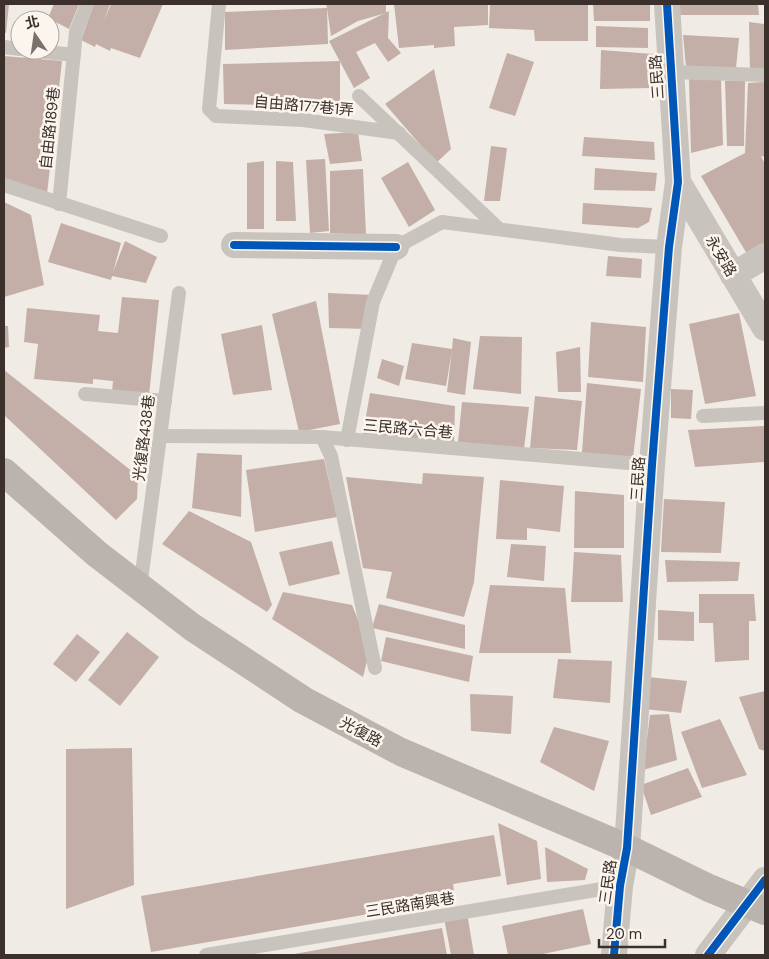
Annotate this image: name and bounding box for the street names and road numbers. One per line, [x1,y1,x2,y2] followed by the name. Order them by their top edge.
[645,54,669,100] street label: 三民路
[36,86,64,170] street label: 自由路189巷
[253,92,355,120] street label: 自由路177巷1弄
[701,232,741,280] street label: 永安路
[129,394,159,482] street label: 光復路438巷
[362,415,454,443] street label: 三民路六合巷
[626,456,650,502] street label: 三民路
[336,713,386,751] street label: 光復路
[595,858,621,906] street label: 三民路
[364,888,456,922] street label: 三民路南興巷

